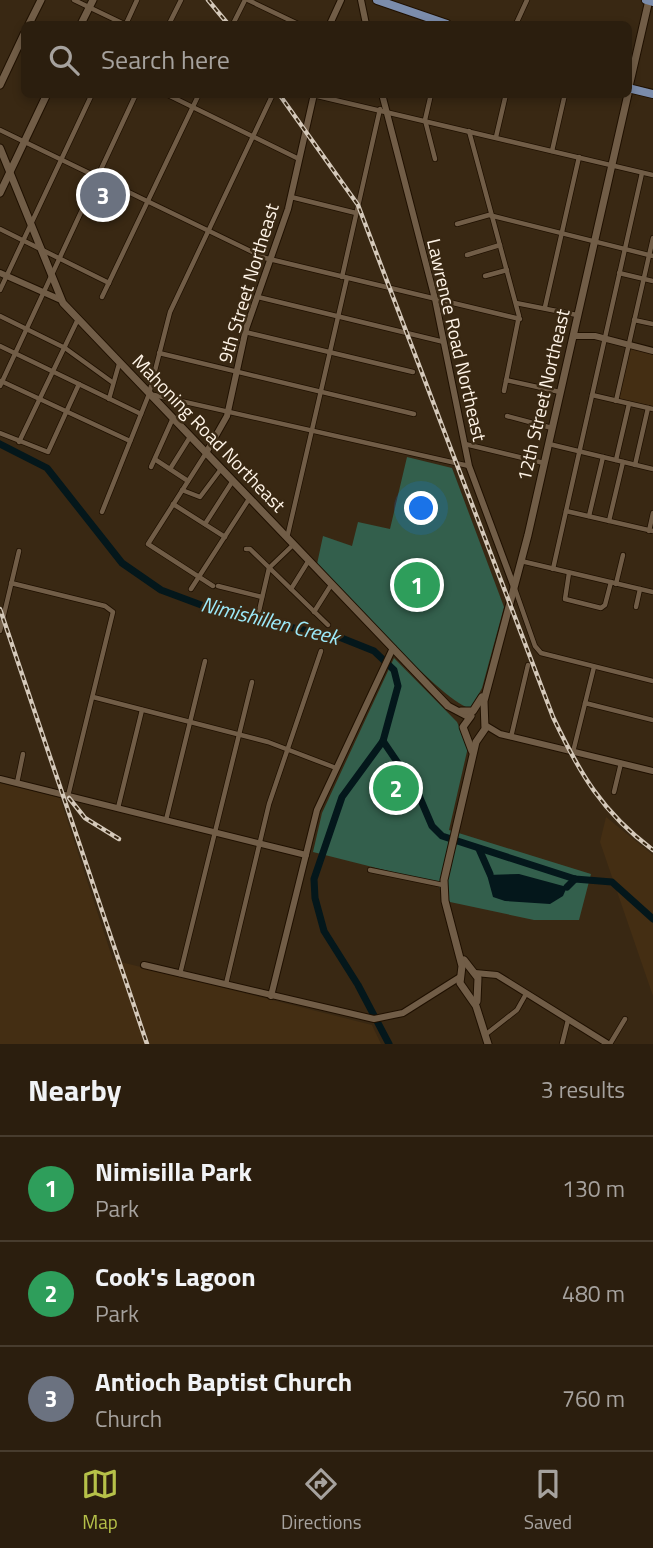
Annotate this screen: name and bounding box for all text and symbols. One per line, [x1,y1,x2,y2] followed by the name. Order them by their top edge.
[21,21,632,98] search box
[101,40,230,79] text: Search here
[45,41,83,79] icon: search
[80,169,126,221] pin: 3
[209,199,286,366] street label: 9th Street Northeast
[420,236,495,445] street label: Lawrence Road Northeast
[509,305,577,484] street label: 12th Street Northeast
[126,347,293,519] street label: Mahoning Road Northeast
[404,491,438,525] your location
[394,559,440,611] pin: 1
[198,587,345,653] water label: Nimishillen Creek
[373,762,419,814] pin: 2
[28,1067,121,1113] text: Nearby
[541,1072,625,1107] text: 3 results
[95,1152,252,1191] text: Nimisilla Park
[45,1171,57,1206] text: 1
[562,1171,625,1206] text: 130 m
[95,1191,139,1226] text: Park
[95,1257,256,1296] text: Cook's Lagoon
[45,1276,57,1311] text: 2
[562,1276,625,1311] text: 480 m
[95,1296,139,1331] text: Park
[95,1362,352,1401] text: Antioch Baptist Church
[45,1381,57,1416] text: 3
[562,1381,625,1416] text: 760 m
[95,1401,162,1436] text: Church
[81,1465,119,1536] tab: Map
[281,1465,362,1536] tab: Directions
[524,1465,572,1536] tab: Saved

